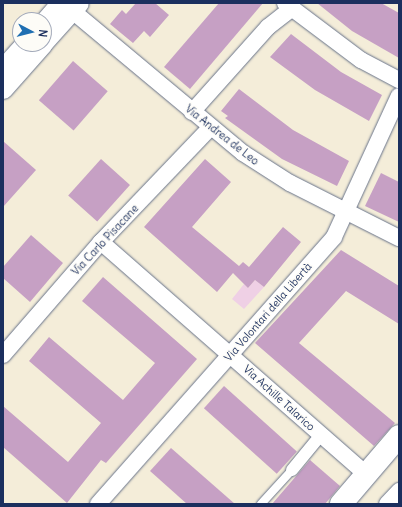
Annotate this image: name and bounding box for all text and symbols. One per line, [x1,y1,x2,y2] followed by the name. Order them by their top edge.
[12,12,52,52] north arrow
[36,29,50,38] text: N
[183,102,261,168] street label: Via Andrea de Leo
[69,202,141,278] street label: Via Carlo Pisacane
[222,260,314,364] street label: Via Volontari della Libertà
[240,362,318,434] street label: Via Achille Talarico

